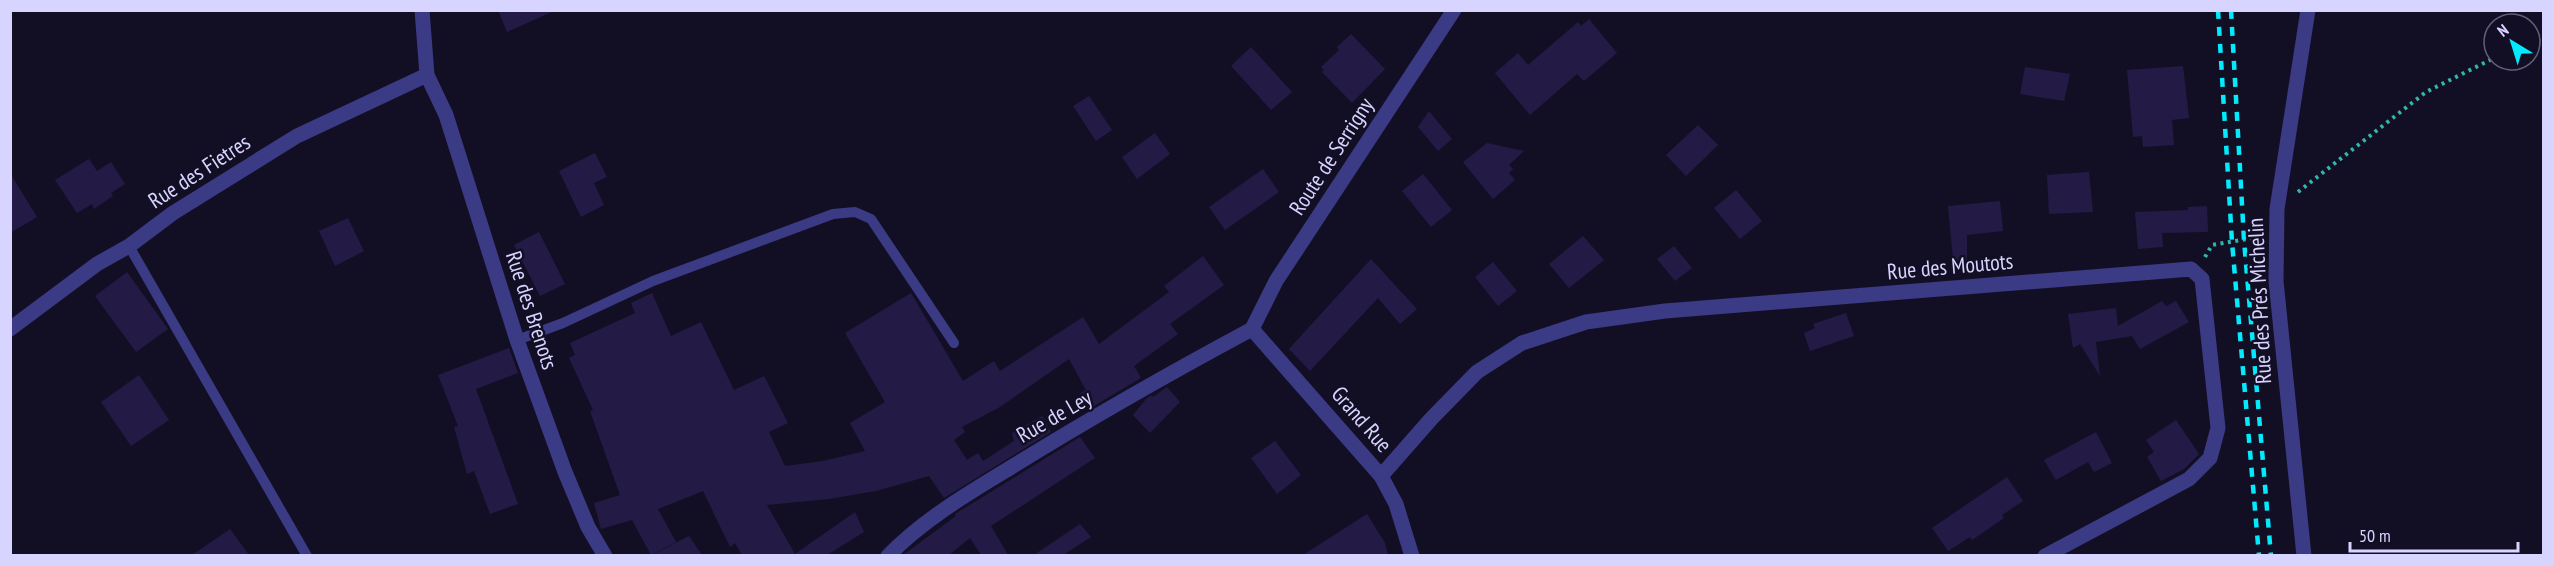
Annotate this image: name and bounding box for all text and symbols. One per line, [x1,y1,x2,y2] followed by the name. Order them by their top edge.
[2482,12,2542,72] north arrow
[2493,20,2512,41] text: N
[1283,91,1380,220] street label: Route de Serrigny
[143,128,255,214] street label: Rue des Fietres
[2241,217,2277,385] street label: Rue des Prés Michelin
[500,247,564,373] street label: Rue des Brenots
[1886,247,2014,285] street label: Rue des Moutots
[1326,380,1398,458] street label: Grand Rue
[1011,383,1097,449] street label: Rue de Ley
[2350,515,2518,553] scale bar
[2359,524,2391,547] text: 50 m

